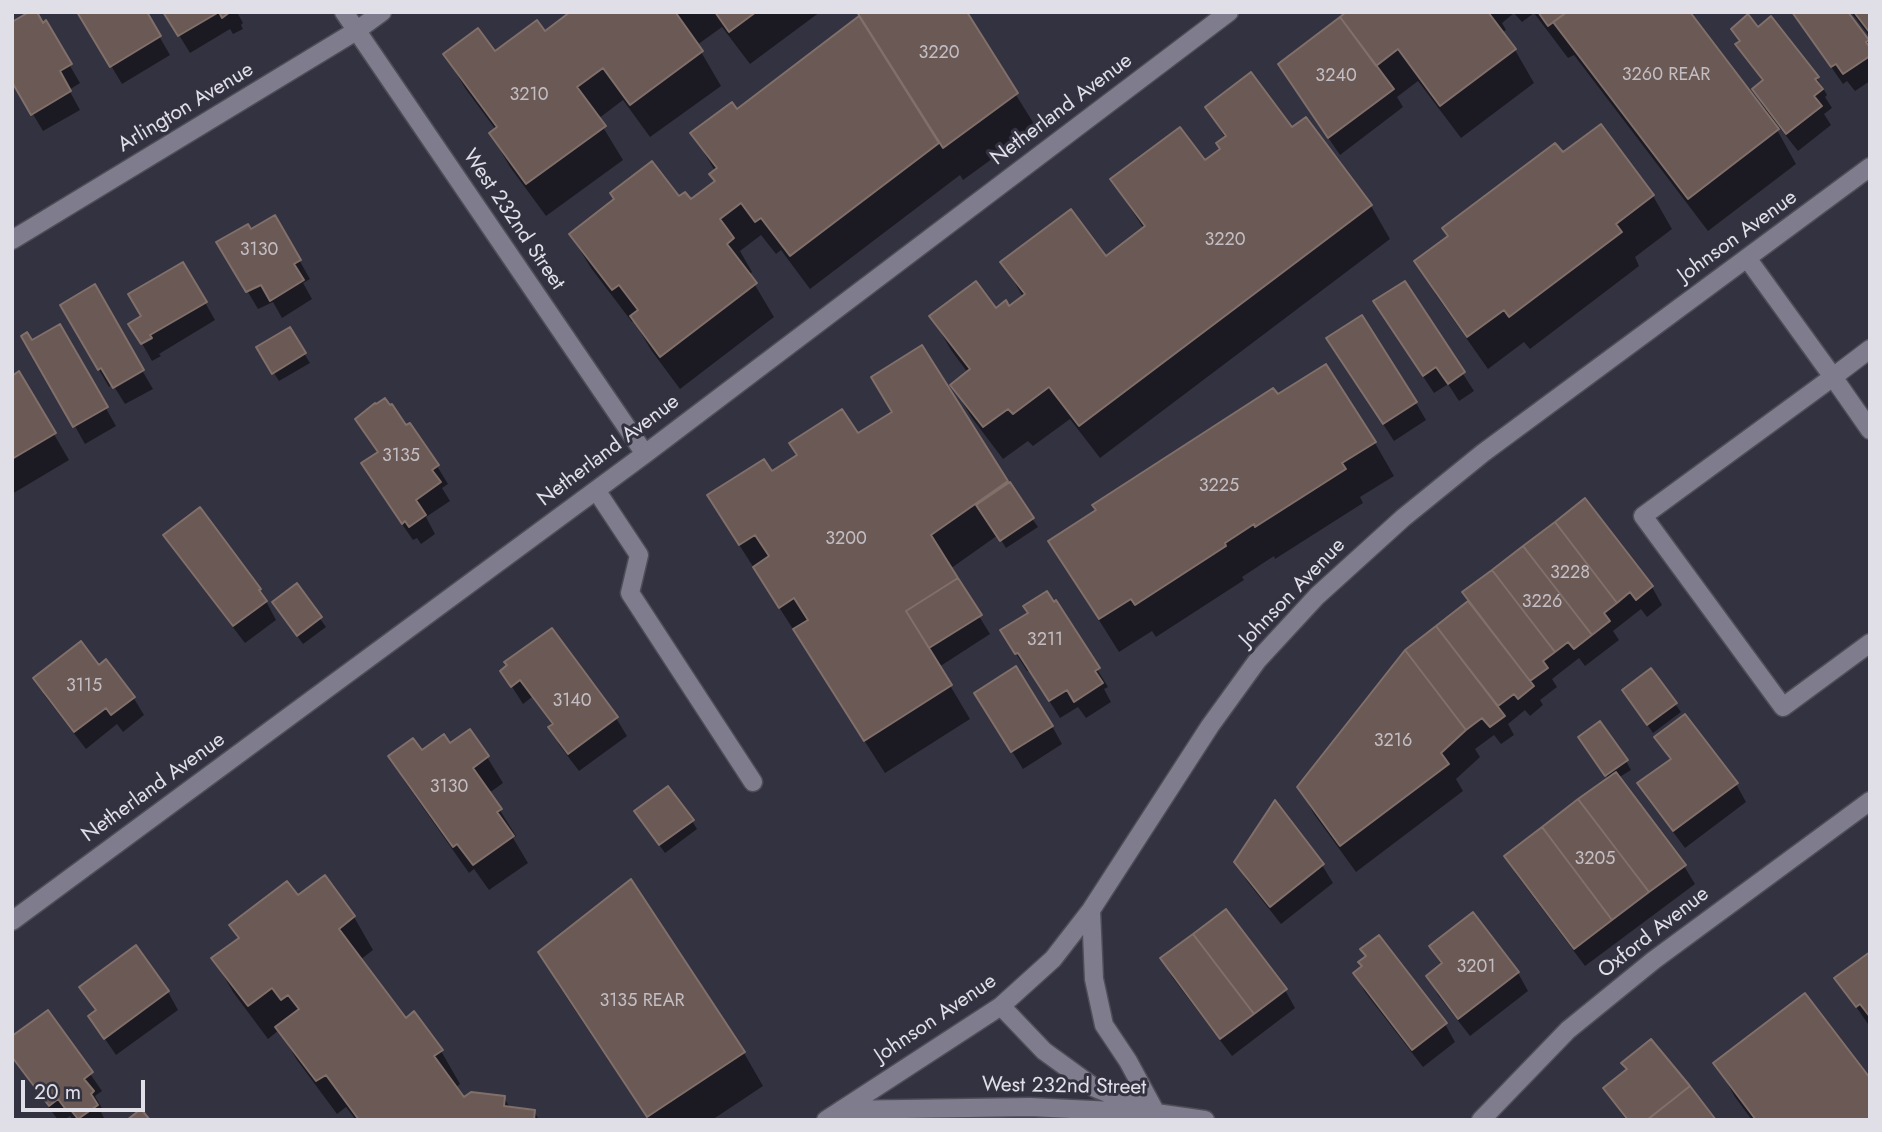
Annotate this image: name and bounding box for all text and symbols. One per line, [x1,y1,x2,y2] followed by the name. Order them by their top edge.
[918,43,960,65] house number: 3220
[986,49,1138,171] street label: Netherland Avenue
[114,58,258,158] street label: Arlington Avenue
[1622,65,1710,87] house number: 3260 REAR
[1315,66,1357,88] house number: 3240
[510,85,548,107] house number: 3210
[457,145,569,295] street label: West 232nd Street
[1673,185,1803,289] street label: Johnson Avenue
[1204,230,1246,252] house number: 3220
[240,240,278,262] house number: 3130
[533,390,685,512] street label: Netherland Avenue
[382,446,420,468] house number: 3135
[1199,476,1239,498] house number: 3225
[825,529,867,551] house number: 3200
[1235,533,1351,653] street label: Johnson Avenue
[1550,563,1590,585] house number: 3228
[1522,592,1562,614] house number: 3226
[1027,630,1063,652] house number: 3211
[66,676,102,698] house number: 3115
[552,691,592,713] house number: 3140
[77,728,231,848] street label: Netherland Avenue
[1374,731,1412,753] house number: 3216
[430,777,468,799] house number: 3130
[1574,849,1616,871] house number: 3205
[1594,882,1714,984] street label: Oxford Avenue
[1457,957,1495,979] house number: 3201
[870,969,1002,1069] street label: Johnson Avenue
[599,991,685,1013] house number: 3135 REAR
[24,1066,149,1110] scale bar
[982,1073,1146,1101] street label: West 232nd Street
[34,1077,81,1107] text: 20 m

